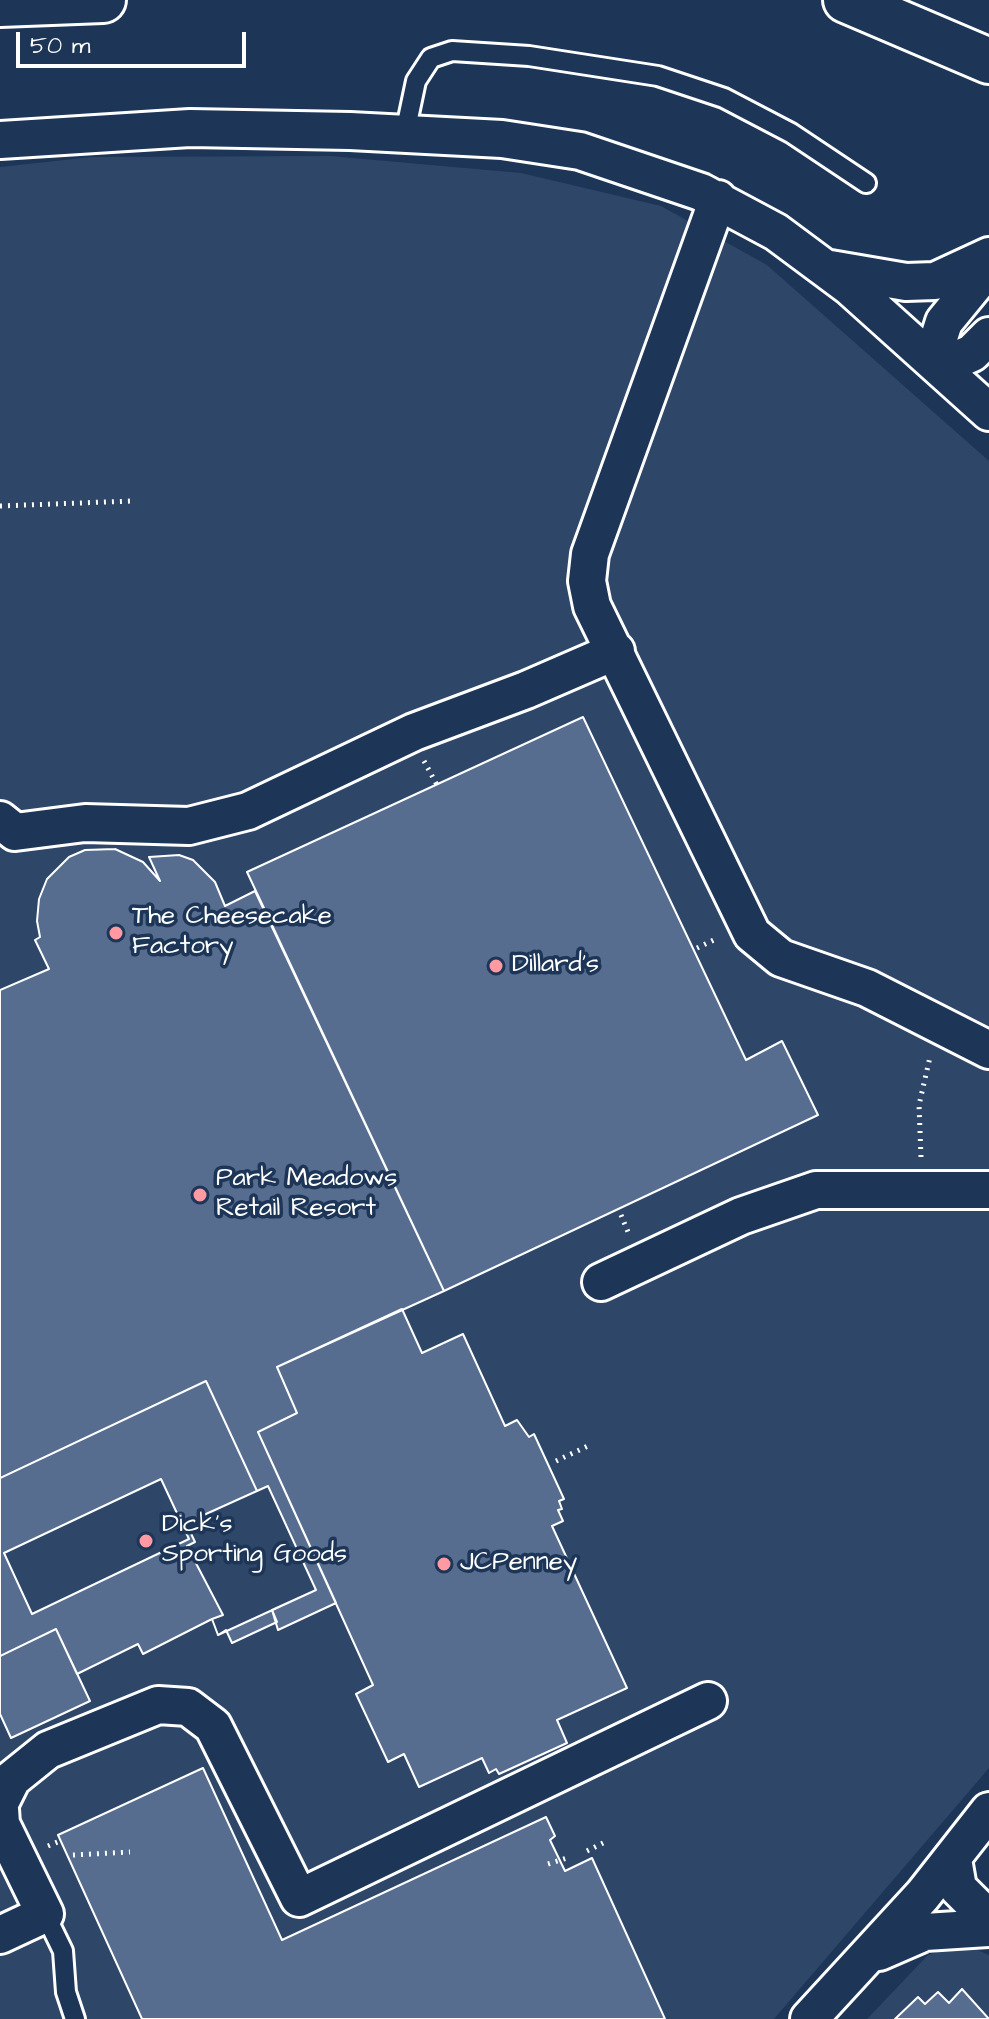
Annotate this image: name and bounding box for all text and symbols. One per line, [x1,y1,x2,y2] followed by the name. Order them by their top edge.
[20,16,250,66] scale bar
[30,29,90,63] text: 50 m
[132,902,332,964] place label: The Cheesecake Factory
[107,924,125,942] marker: The Cheesecake Factory
[512,950,599,982] place label: Dillard's
[487,957,505,975] marker: Dillard's
[216,1164,397,1226] place label: Park Meadows Retail Resort
[191,1186,209,1204] marker: Park Meadows Retail Resort
[162,1510,347,1572] place label: Dick's Sporting Goods
[137,1532,155,1550] marker: Dick's Sporting Goods
[460,1548,577,1580] place label: JCPenney
[435,1555,453,1573] marker: JCPenney

